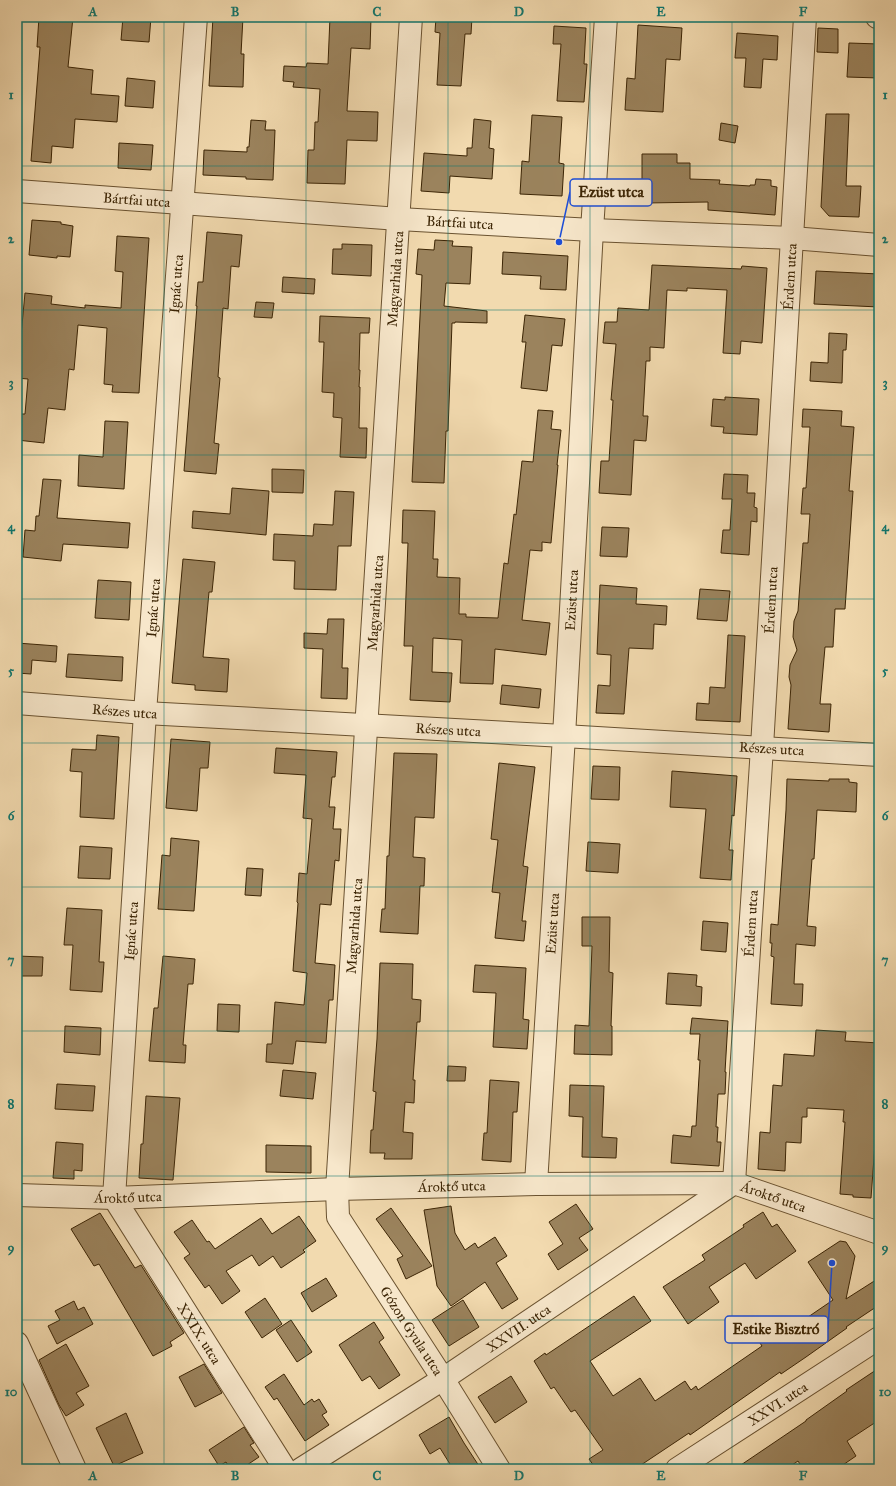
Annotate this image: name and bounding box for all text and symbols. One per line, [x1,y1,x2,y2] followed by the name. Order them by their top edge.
[88,4,98,20] text: A
[231,4,240,20] text: B
[373,4,382,20] text: C
[514,4,524,20] text: D
[656,4,666,20] text: E
[799,4,808,20] text: F
[8,87,14,103] text: 1
[882,87,888,103] text: 1
[570,179,652,206] callout: Ezüst utca
[578,183,644,201] text: Ezüst utca
[103,189,171,211] street label: Bártfai utca
[426,213,494,233] street label: Bártfai utca
[384,230,407,328] street label: Magyarhida utca
[8,231,15,247] text: 2
[882,231,889,247] text: 2
[778,243,801,311] street label: Érdem utca
[166,254,187,314] street label: Ignác utca
[8,375,14,391] text: 3
[882,375,888,391] text: 3
[7,519,15,535] text: 4
[881,519,889,535] text: 4
[364,554,387,652] street label: Magyarhida utca
[759,566,782,634] street label: Érdem utca
[562,569,582,631] street label: Ezüst utca
[143,578,164,638] street label: Ignác utca
[8,663,15,679] text: 5
[882,663,889,679] text: 5
[91,701,158,723] street label: Részes utca
[415,720,481,740] street label: Részes utca
[738,739,805,759] street label: Részes utca
[8,808,16,824] text: 6
[882,808,890,824] text: 6
[343,877,366,975] street label: Magyarhida utca
[739,889,762,958] street label: Érdem utca
[542,892,563,955] street label: Ezüst utca
[121,901,142,961] street label: Ignác utca
[8,952,15,968] text: 7
[882,952,889,968] text: 7
[8,1096,15,1112] text: 8
[882,1096,889,1112] text: 8
[738,1176,808,1216] street label: Ároktő utca
[417,1177,486,1196] street label: Ároktő utca
[93,1187,162,1207] street label: Ároktő utca
[8,1240,15,1256] text: 9
[882,1240,889,1256] text: 9
[376,1283,447,1379] street label: Gózon Gyula utca
[173,1300,225,1367] street label: XXIX. utca
[483,1301,554,1356] street label: XXVII. utca
[725,1316,828,1343] callout: Estike Bisztró
[733,1320,820,1338] text: Estike Bisztró
[745,1379,811,1430] street label: XXVI. utca
[5,1384,18,1400] text: 10
[879,1384,892,1400] text: 10
[88,1468,98,1484] text: A
[231,1468,240,1484] text: B
[373,1468,382,1484] text: C
[514,1468,524,1484] text: D
[656,1468,666,1484] text: E
[799,1468,808,1484] text: F

